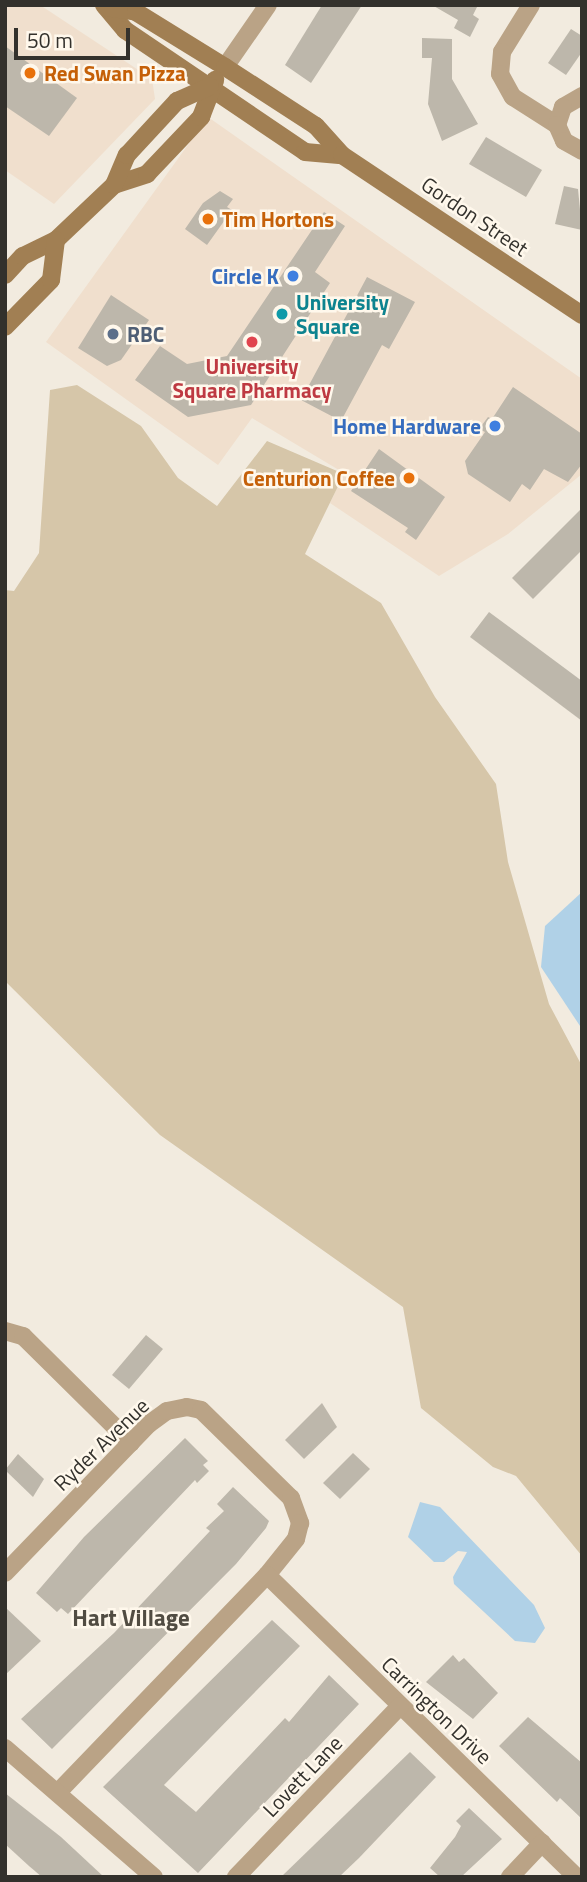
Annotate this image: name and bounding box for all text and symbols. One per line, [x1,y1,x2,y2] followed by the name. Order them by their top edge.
[18,14,133,58] scale bar
[27,24,73,56] text: 50 m
[44,60,186,86] place label: Red Swan Pizza
[22,65,38,81] marker: Red Swan Pizza
[417,171,533,261] street label: Gordon Street
[222,206,334,232] place label: Tim Hortons
[200,211,216,227] marker: Tim Hortons
[212,263,279,289] place label: Circle K
[285,268,301,284] marker: Circle K
[296,289,389,339] place label: University Square
[274,306,290,322] marker: University Square
[127,321,164,347] place label: RBC
[105,326,121,342] marker: RBC
[244,334,260,350] marker: University Square Pharmacy
[172,353,332,403] place label: University Square Pharmacy
[333,413,481,439] place label: Home Hardware
[487,418,503,434] marker: Home Hardware
[243,465,395,491] place label: Centurion Coffee
[401,470,417,486] marker: Centurion Coffee
[48,1393,154,1495] street label: Ryder Avenue
[72,1604,190,1632] district label: Hart Village
[377,1651,497,1769] street label: Carrington Drive
[257,1730,347,1822] street label: Lovett Lane

